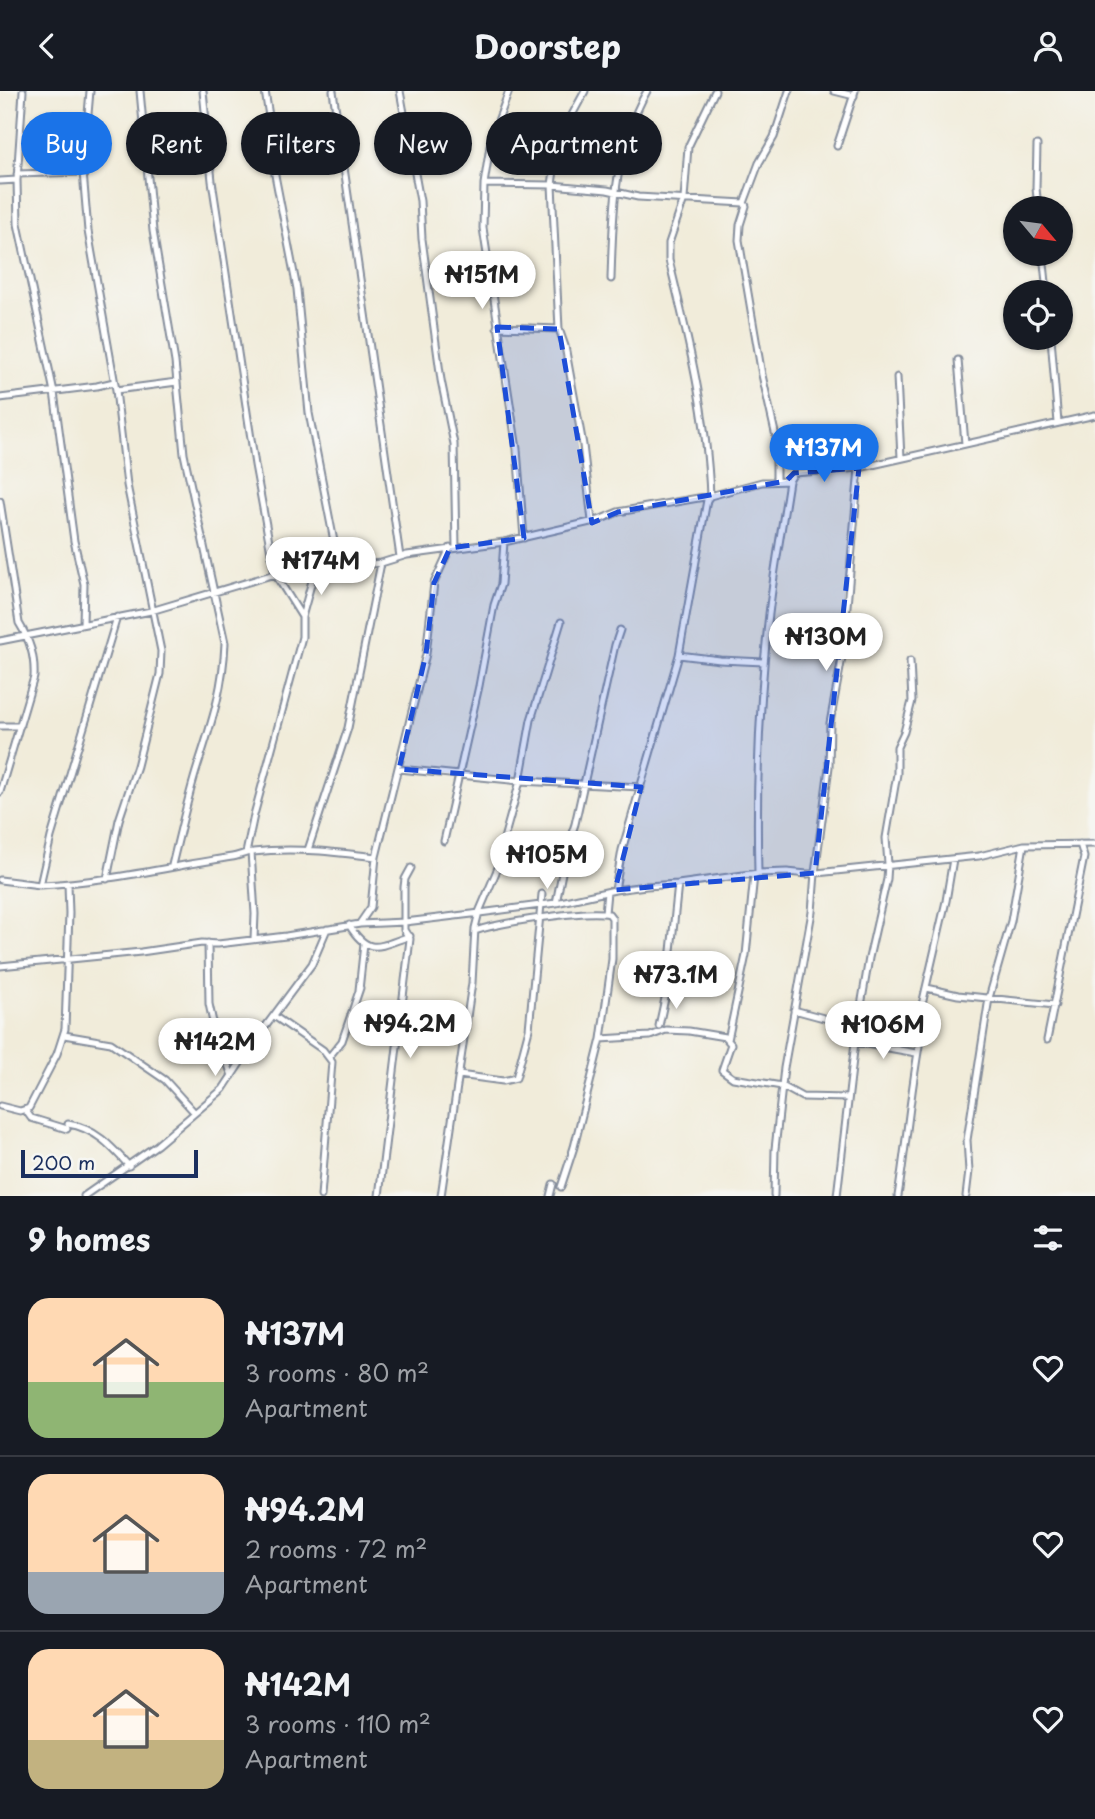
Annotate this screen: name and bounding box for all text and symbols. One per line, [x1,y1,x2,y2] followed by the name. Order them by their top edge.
[474,22,621,70] text: Doorstep
[28,27,66,65] icon: back
[1029,27,1067,65] icon: person
[21,112,112,175] chip: Buy
[126,112,227,175] chip: Rent
[241,112,360,175] chip: Filters
[374,112,472,175] chip: New
[486,112,662,175] chip: Apartment
[1003,196,1073,266] north arrow
[1003,196,1073,350] map controls
[433,251,531,311] pin: ₦151M
[445,256,519,291] text: ₦151M
[1003,280,1073,350] button: locate
[775,425,873,484] pin: ₦137M
[786,429,862,464] text: ₦137M
[272,538,370,597] pin: ₦174M
[282,542,360,577] text: ₦174M
[777,613,875,673] pin: ₦130M
[785,618,867,653] text: ₦130M
[498,831,596,891] pin: ₦105M
[506,836,588,871] text: ₦105M
[619,951,733,1011] pin: ₦73.1M
[634,956,718,991] text: ₦73.1M
[353,1000,467,1060] pin: ₦94.2M
[834,1002,932,1061] pin: ₦106M
[364,1005,456,1040] text: ₦94.2M
[841,1006,925,1041] text: ₦106M
[166,1019,264,1078] pin: ₦142M
[174,1023,256,1058] text: ₦142M
[21,1147,198,1179] scale bar
[32,1148,95,1176] text: 200 m
[28,1216,150,1261] text: 9 homes
[1029,1219,1067,1257] icon: filters
[245,1310,345,1355] text: ₦137M
[84,1326,168,1410] icon: home
[1029,1349,1067,1387] icon: heart
[245,1355,429,1390] text: 3 rooms · 80 m²
[245,1390,368,1425] text: Apartment
[245,1486,365,1531] text: ₦94.2M
[84,1502,168,1586] icon: home
[1029,1525,1067,1563] icon: heart
[245,1531,427,1566] text: 2 rooms · 72 m²
[245,1566,368,1601] text: Apartment
[245,1661,351,1706] text: ₦142M
[84,1677,168,1761] icon: home
[1029,1700,1067,1738] icon: heart
[245,1706,431,1741] text: 3 rooms · 110 m²
[245,1741,368,1776] text: Apartment

